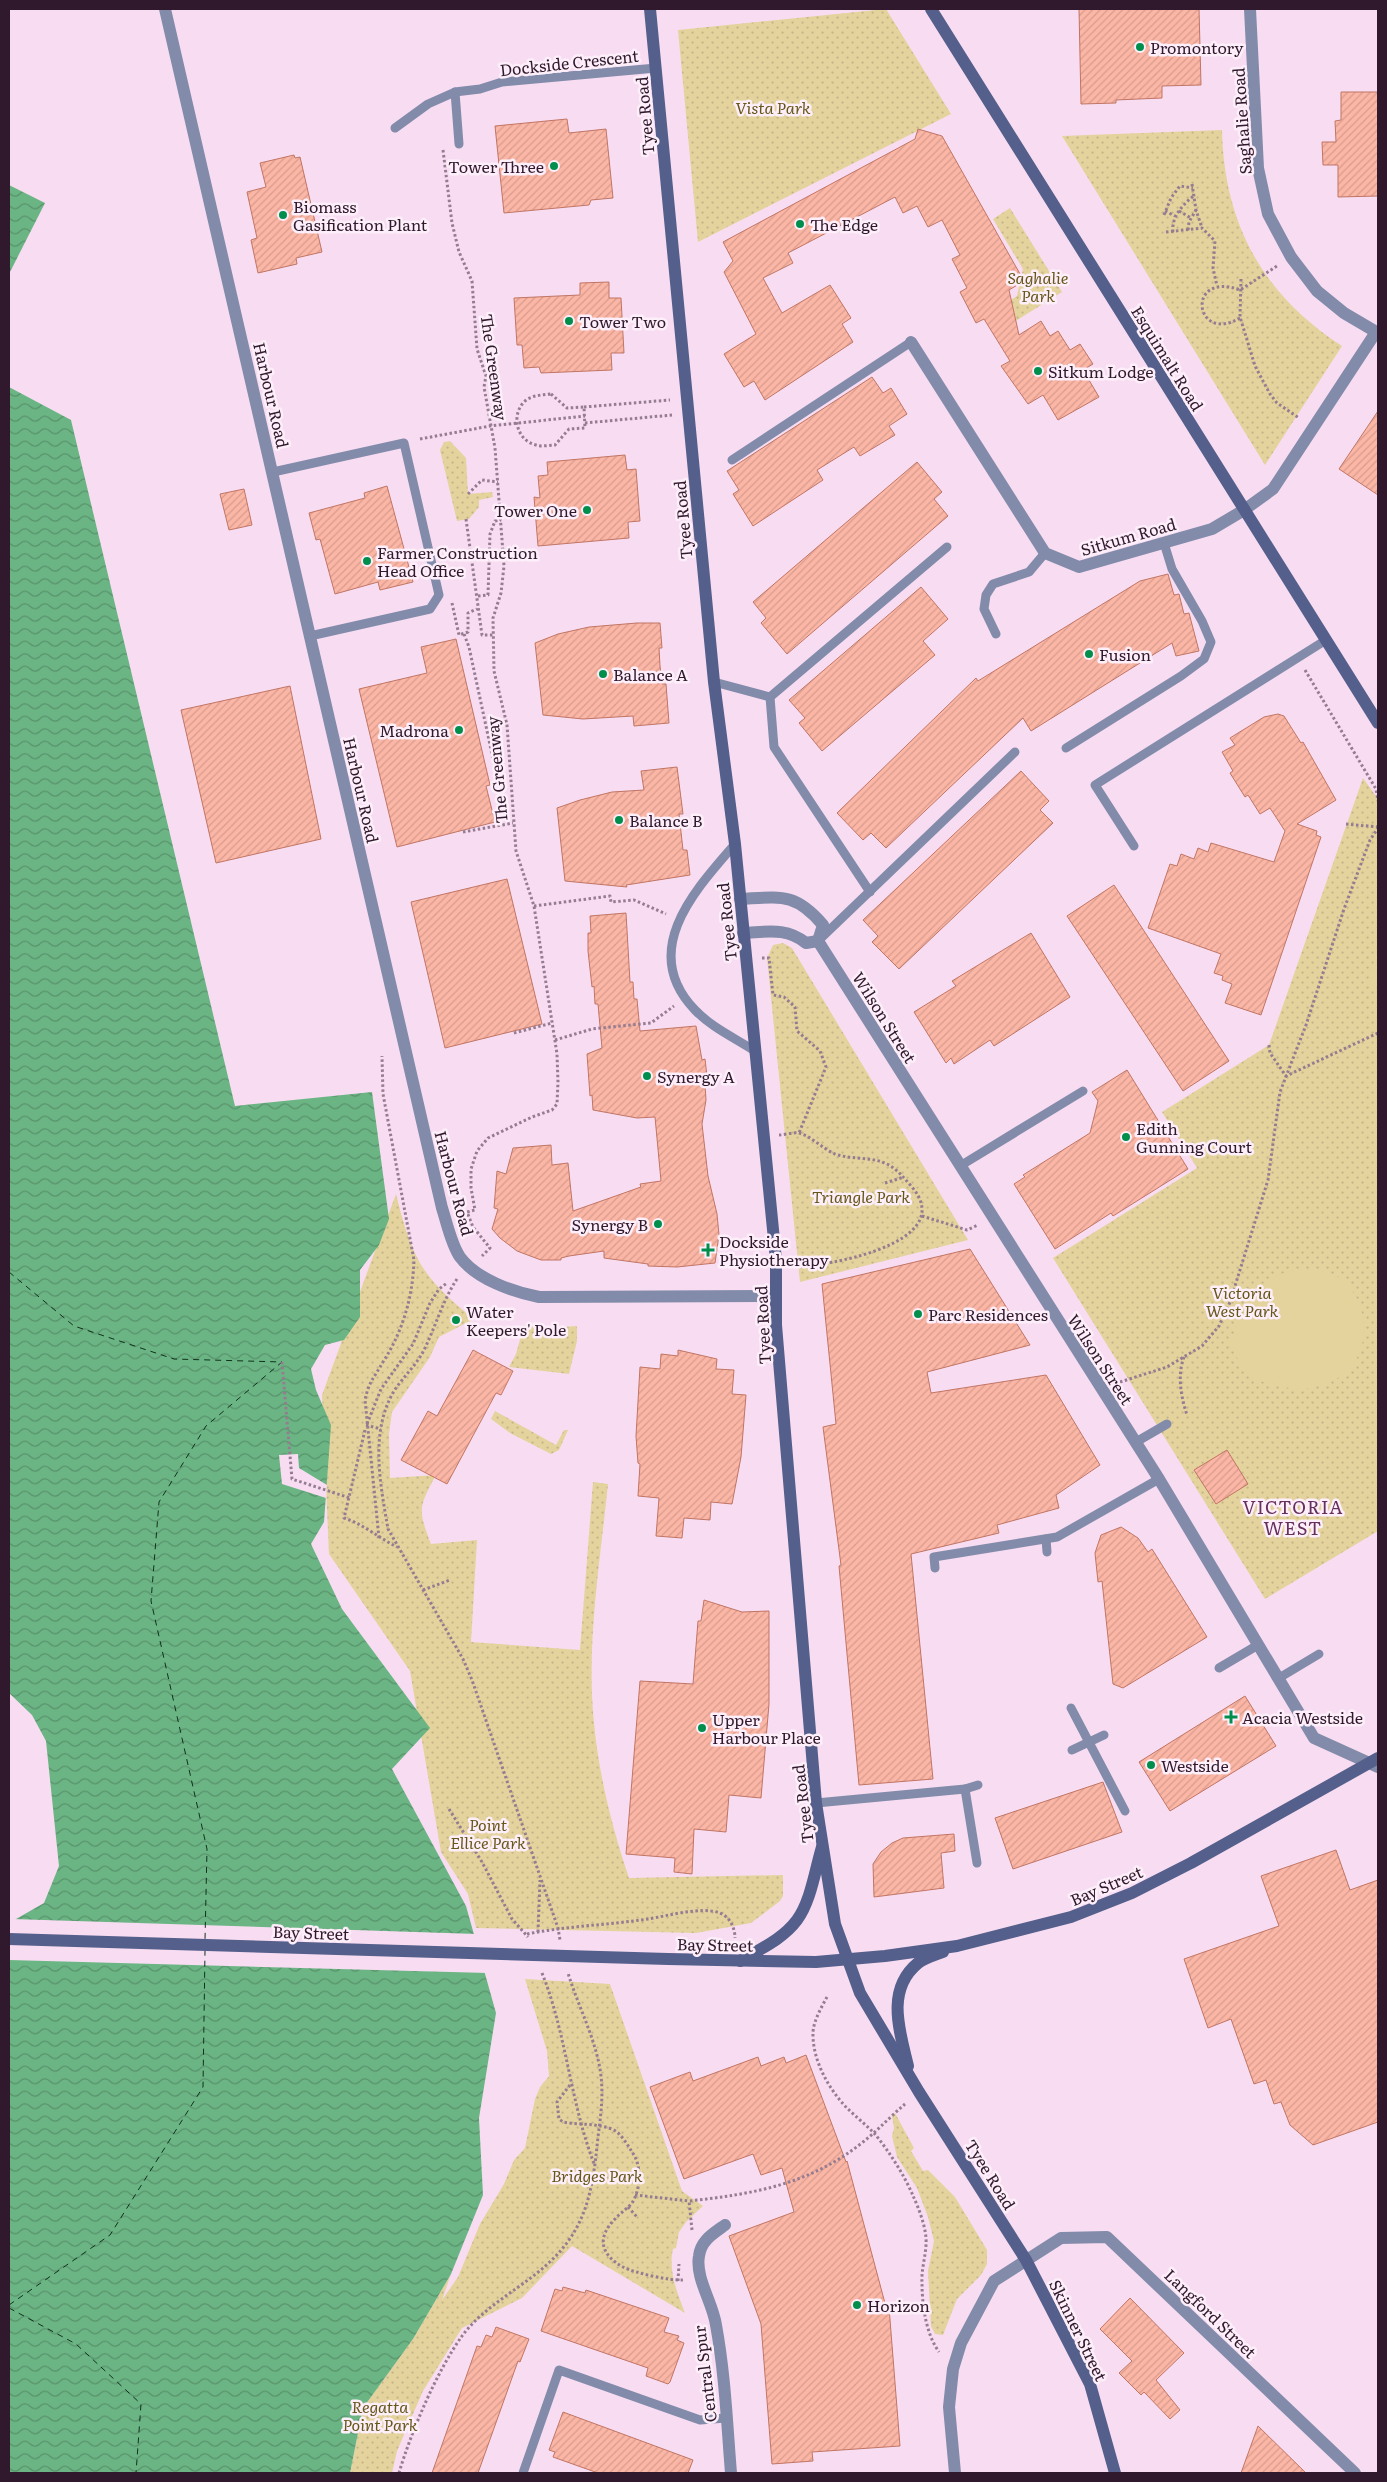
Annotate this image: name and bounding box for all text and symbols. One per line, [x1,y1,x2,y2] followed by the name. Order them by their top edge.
[1150,35,1244,59] place label: Promontory
[1134,41,1146,53] marker: Promontory
[498,43,640,81] street label: Dockside Crescent
[1225,67,1257,175] street label: Saghalie Road
[629,75,659,156] street label: Tyee Road
[735,95,811,119] park label: Vista Park
[448,154,544,178] place label: Tower Three
[548,160,560,172] marker: Tower Three
[293,194,428,236] place label: Biomass Gasification Plant
[277,209,289,221] marker: Biomass Gasification Plant
[810,212,878,236] place label: The Edge
[794,218,806,230] marker: The Edge
[1008,265,1068,307] park label: Saghalie Park
[1126,301,1210,415] street label: Esquimalt Road
[579,309,666,333] place label: Tower Two
[476,312,514,423] street label: The Greenway
[563,315,575,327] marker: Tower Two
[248,340,296,450] street label: Harbour Road
[1048,359,1154,383] place label: Sitkum Lodge
[1032,365,1044,377] marker: Sitkum Lodge
[667,479,697,560] street label: Tyee Road
[494,498,577,522] place label: Tower One
[581,504,593,516] marker: Tower One
[1078,511,1179,561] street label: Sitkum Road
[377,540,538,582] place label: Farmer Construction Head Office
[361,555,373,567] marker: Farmer Construction Head Office
[1099,642,1151,666] place label: Fusion
[1083,648,1095,660] marker: Fusion
[613,662,688,686] place label: Balance A
[597,668,609,680] marker: Balance A
[479,715,513,825] street label: The Greenway
[379,718,449,742] place label: Madrona
[453,724,465,736] marker: Madrona
[338,735,386,845] street label: Harbour Road
[629,808,702,832] place label: Balance B
[613,814,625,826] marker: Balance B
[710,881,742,963] street label: Tyee Road
[847,967,923,1068] street label: Wilson Street
[657,1064,735,1088] place label: Synergy A
[641,1070,653,1082] marker: Synergy A
[1136,1116,1252,1158] place label: Edith Gunning Court
[429,1128,481,1238] street label: Harbour Road
[1120,1131,1132,1143] marker: Edith Gunning Court
[812,1184,910,1208] park label: Triangle Park
[571,1212,648,1236] place label: Synergy B
[652,1218,664,1230] marker: Synergy B
[719,1229,830,1271] place label: Dockside Physiotherapy
[701,1243,715,1257] marker: Dockside Physiotherapy
[1206,1280,1279,1322] park label: Victoria West Park
[748,1285,776,1365] street label: Tyee Road
[466,1299,566,1341] place label: Water Keepers' Pole
[928,1302,1048,1326] place label: Parc Residences
[912,1308,924,1320] marker: Parc Residences
[1063,1309,1140,1410] street label: Wilson Street
[450,1314,462,1326] marker: Water Keepers' Pole
[1242,1493,1344,1541] district label: VICTORIA WEST
[1242,1705,1363,1729] place label: Acacia Westside
[712,1707,821,1749] place label: Upper Harbour Place
[1224,1710,1238,1724] marker: Acacia Westside
[696,1722,708,1734] marker: Upper Harbour Place
[1161,1753,1229,1777] place label: Westside
[1145,1759,1157,1771] marker: Westside
[785,1763,819,1845] street label: Tyee Road
[450,1812,526,1854] park label: Point Ellice Park
[1066,1859,1146,1911] street label: Bay Street
[272,1919,350,1945] street label: Bay Street
[677,1931,754,1957] street label: Bay Street
[960,2134,1022,2214] street label: Tyee Road
[551,2163,643,2187] park label: Bridges Park
[1160,2263,1263,2364] street label: Langford Street
[1044,2275,1114,2385] street label: Skinner Street
[867,2293,930,2317] place label: Horizon
[851,2299,863,2311] marker: Horizon
[686,2324,722,2424] street label: Central Spur
[342,2394,418,2436] park label: Regatta Point Park

